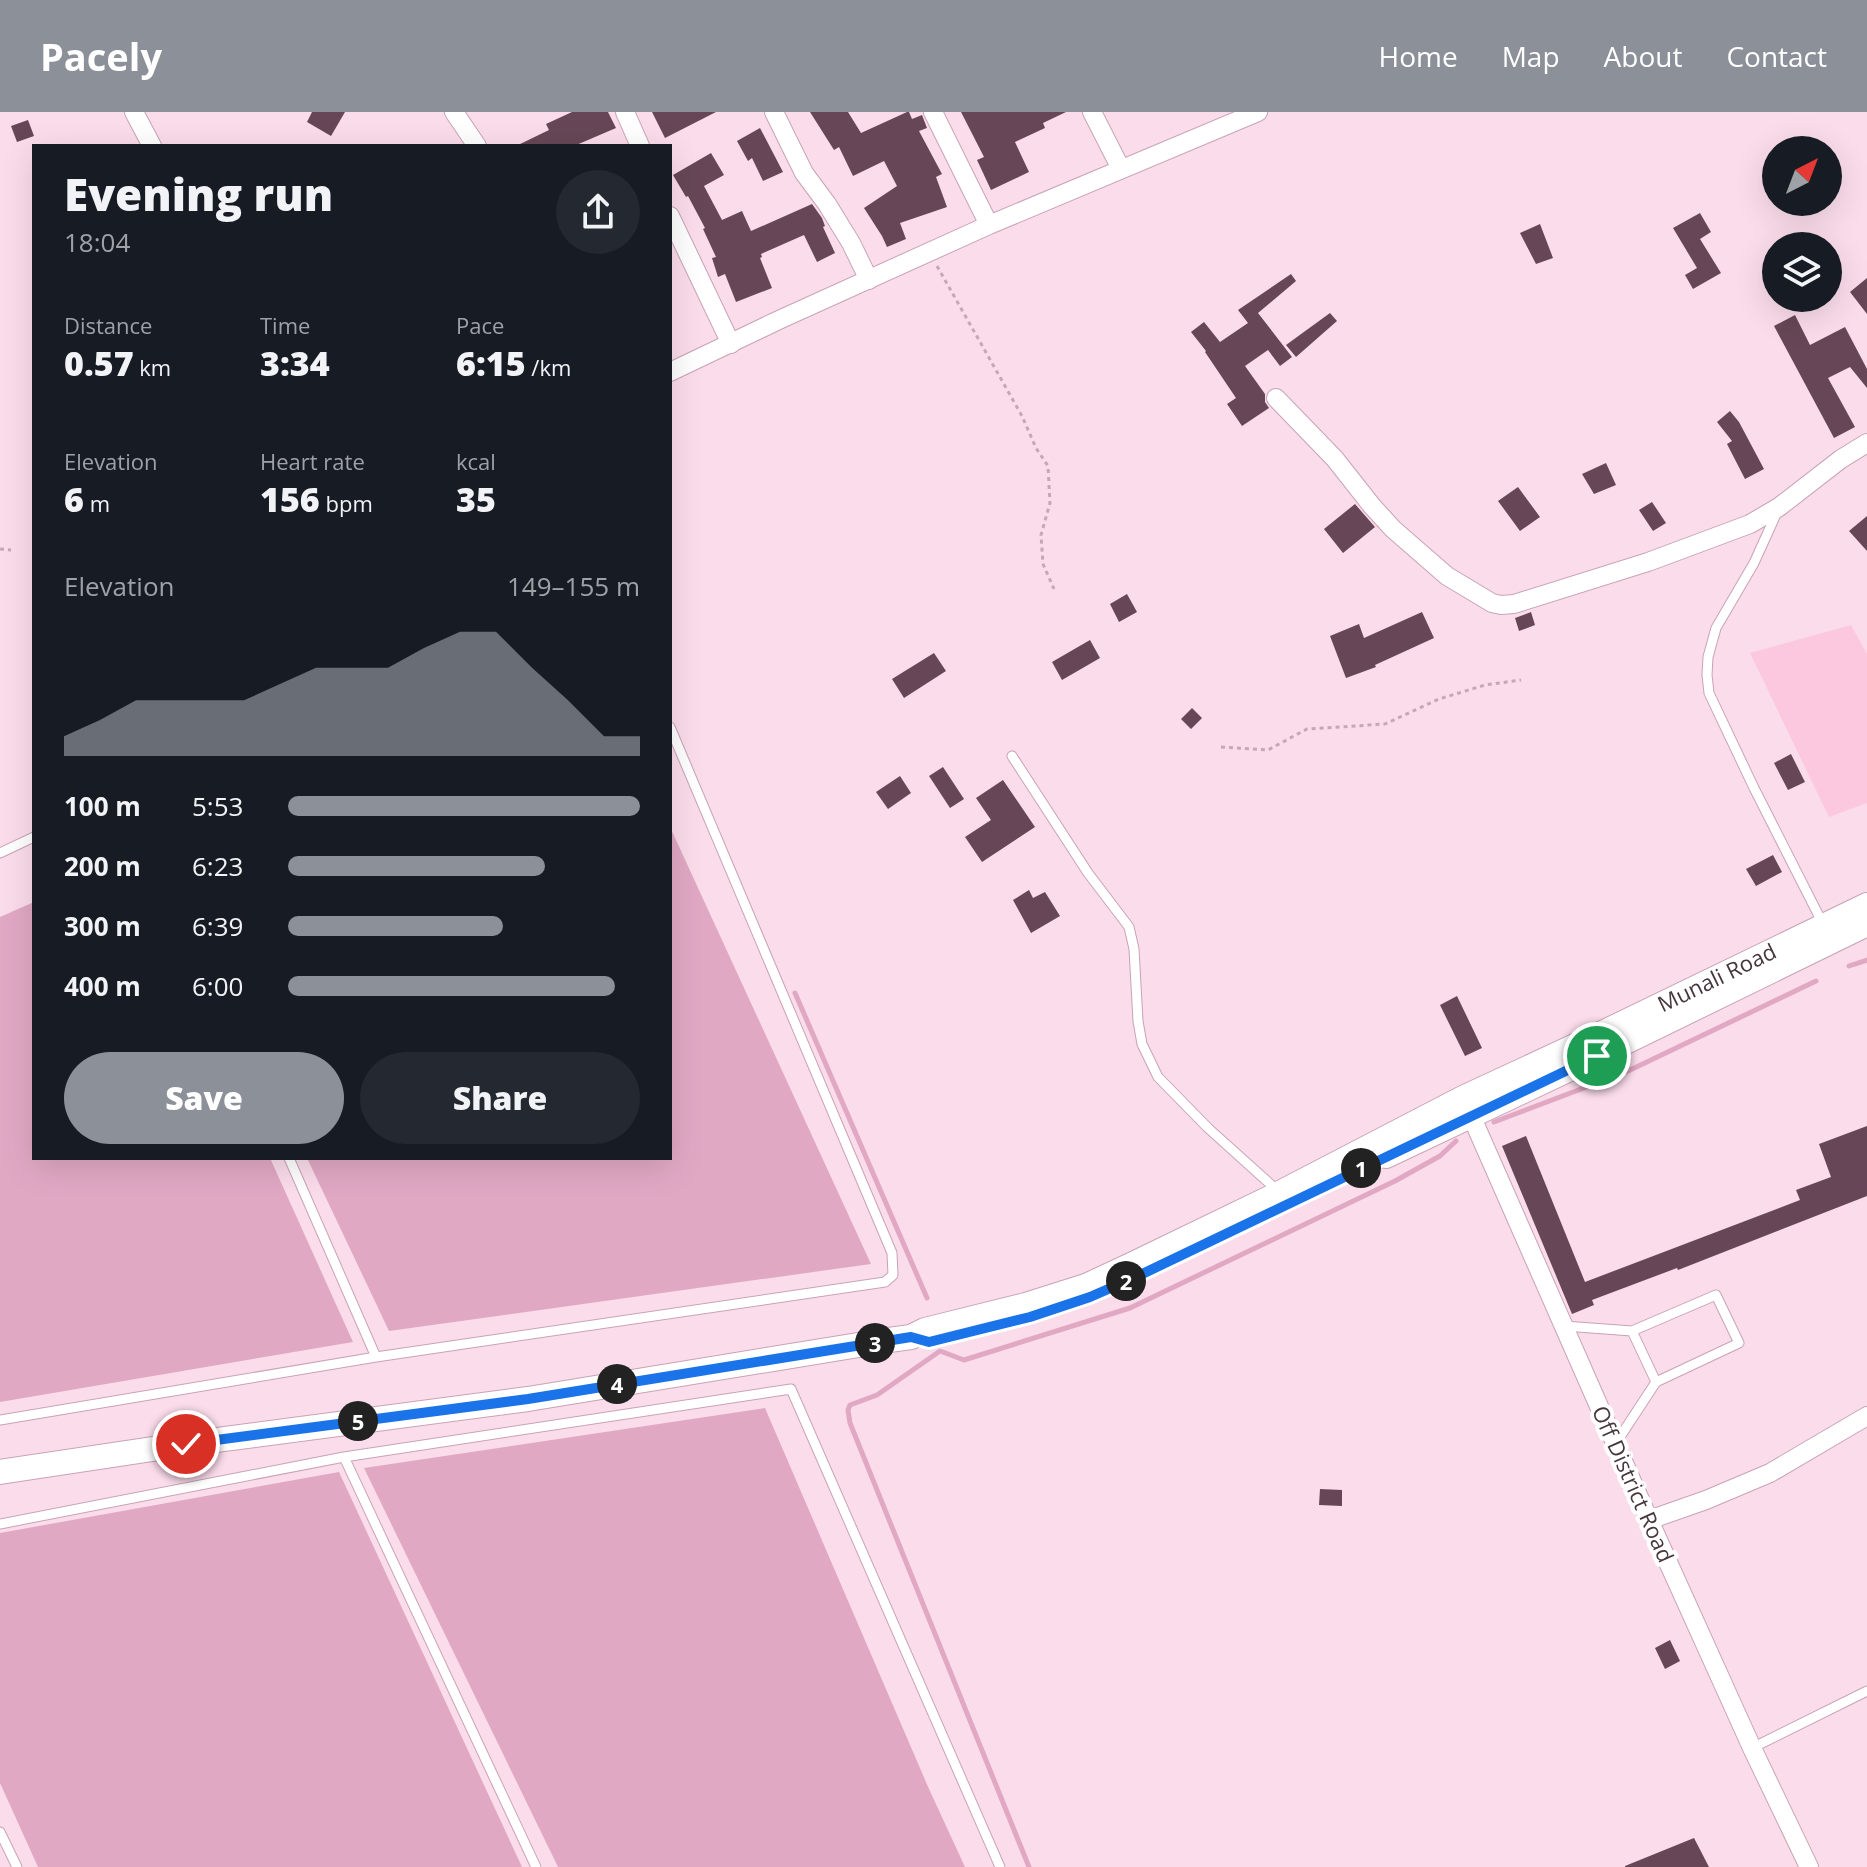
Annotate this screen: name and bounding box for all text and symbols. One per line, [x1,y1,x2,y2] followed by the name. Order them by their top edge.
[40,30,162,82] text: Pacely
[1379,37,1458,75] text: Home
[1502,37,1560,75] text: Map
[1604,37,1682,75] text: About
[1726,37,1827,75] text: Contact
[1762,136,1842,216] north arrow
[1762,136,1842,312] map controls
[64,164,333,224] text: Evening run
[556,170,640,254] button: share
[64,224,130,260] text: 18:04
[1762,232,1842,312] button: layers
[64,310,152,340] text: Distance
[260,310,310,340] text: Time
[456,310,504,340] text: Pace
[64,340,134,386] text: 0.57
[260,340,330,386] text: 3:34
[456,340,526,386] text: 6:15
[134,352,171,382] text: km
[526,352,571,382] text: /km
[64,446,157,476] text: Elevation
[260,446,365,476] text: Heart rate
[456,446,496,476] text: kcal
[64,476,84,522] text: 6
[260,476,320,522] text: 156
[456,476,496,522] text: 35
[84,488,110,518] text: m
[320,488,373,518] text: bpm
[64,568,174,604] text: Elevation
[507,568,640,604] text: 149–155 m
[64,788,141,824] text: 100 m
[192,788,243,824] text: 5:53
[64,848,141,884] text: 200 m
[192,848,243,884] text: 6:23
[64,908,141,944] text: 300 m
[192,908,243,944] text: 6:39
[1652,935,1781,1018] street label: Munali Road
[64,968,141,1004] text: 400 m
[192,968,243,1004] text: 6:00
[1563,1022,1631,1090] pin
[1575,1034,1619,1078] icon: arrive
[64,1052,344,1144] button: Save
[360,1052,640,1144] button: Share
[1341,1148,1381,1188] pin: 1
[1355,1153,1367,1183] text: 1
[1106,1261,1146,1301] pin: 2
[1120,1266,1132,1296] text: 2
[855,1323,895,1363] pin: 3
[869,1328,881,1358] text: 3
[597,1364,637,1404] pin: 4
[611,1369,623,1399] text: 4
[1586,1400,1682,1567] street label: Off District Road
[338,1401,378,1441] pin: 5
[352,1406,364,1436] text: 5
[152,1410,220,1478] pin
[164,1422,208,1466] icon: check

